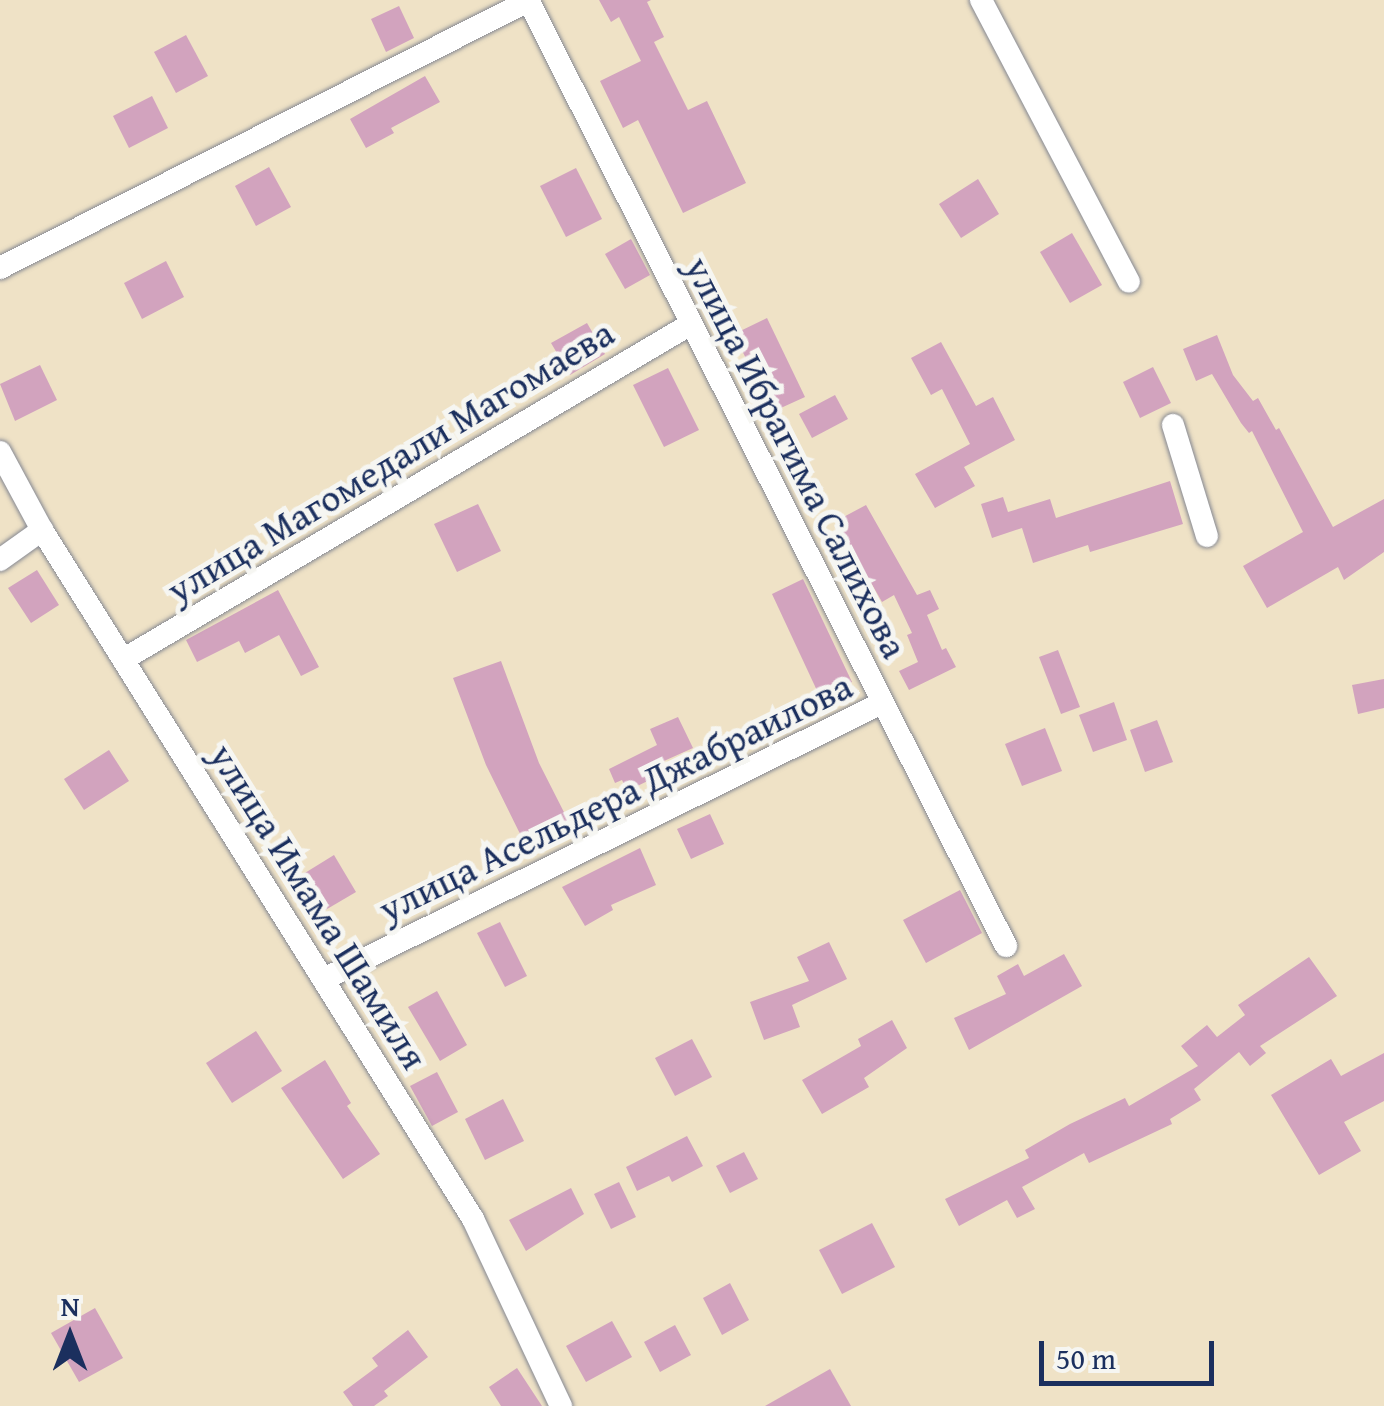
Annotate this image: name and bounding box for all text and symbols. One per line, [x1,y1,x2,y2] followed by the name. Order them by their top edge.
[676,249,918,665] street label: улица Ибрагима Салихова
[158,309,622,613] street label: улица Магомедали Магомаева
[371,662,859,932] street label: улица Асельдера Джабраилова
[200,735,438,1077] street label: улица Имама Шамиля
[61,1285,79,1326] text: N
[20,1286,120,1386] north arrow
[1044,1321,1219,1383] scale bar
[1056,1336,1116,1380] text: 50 m

